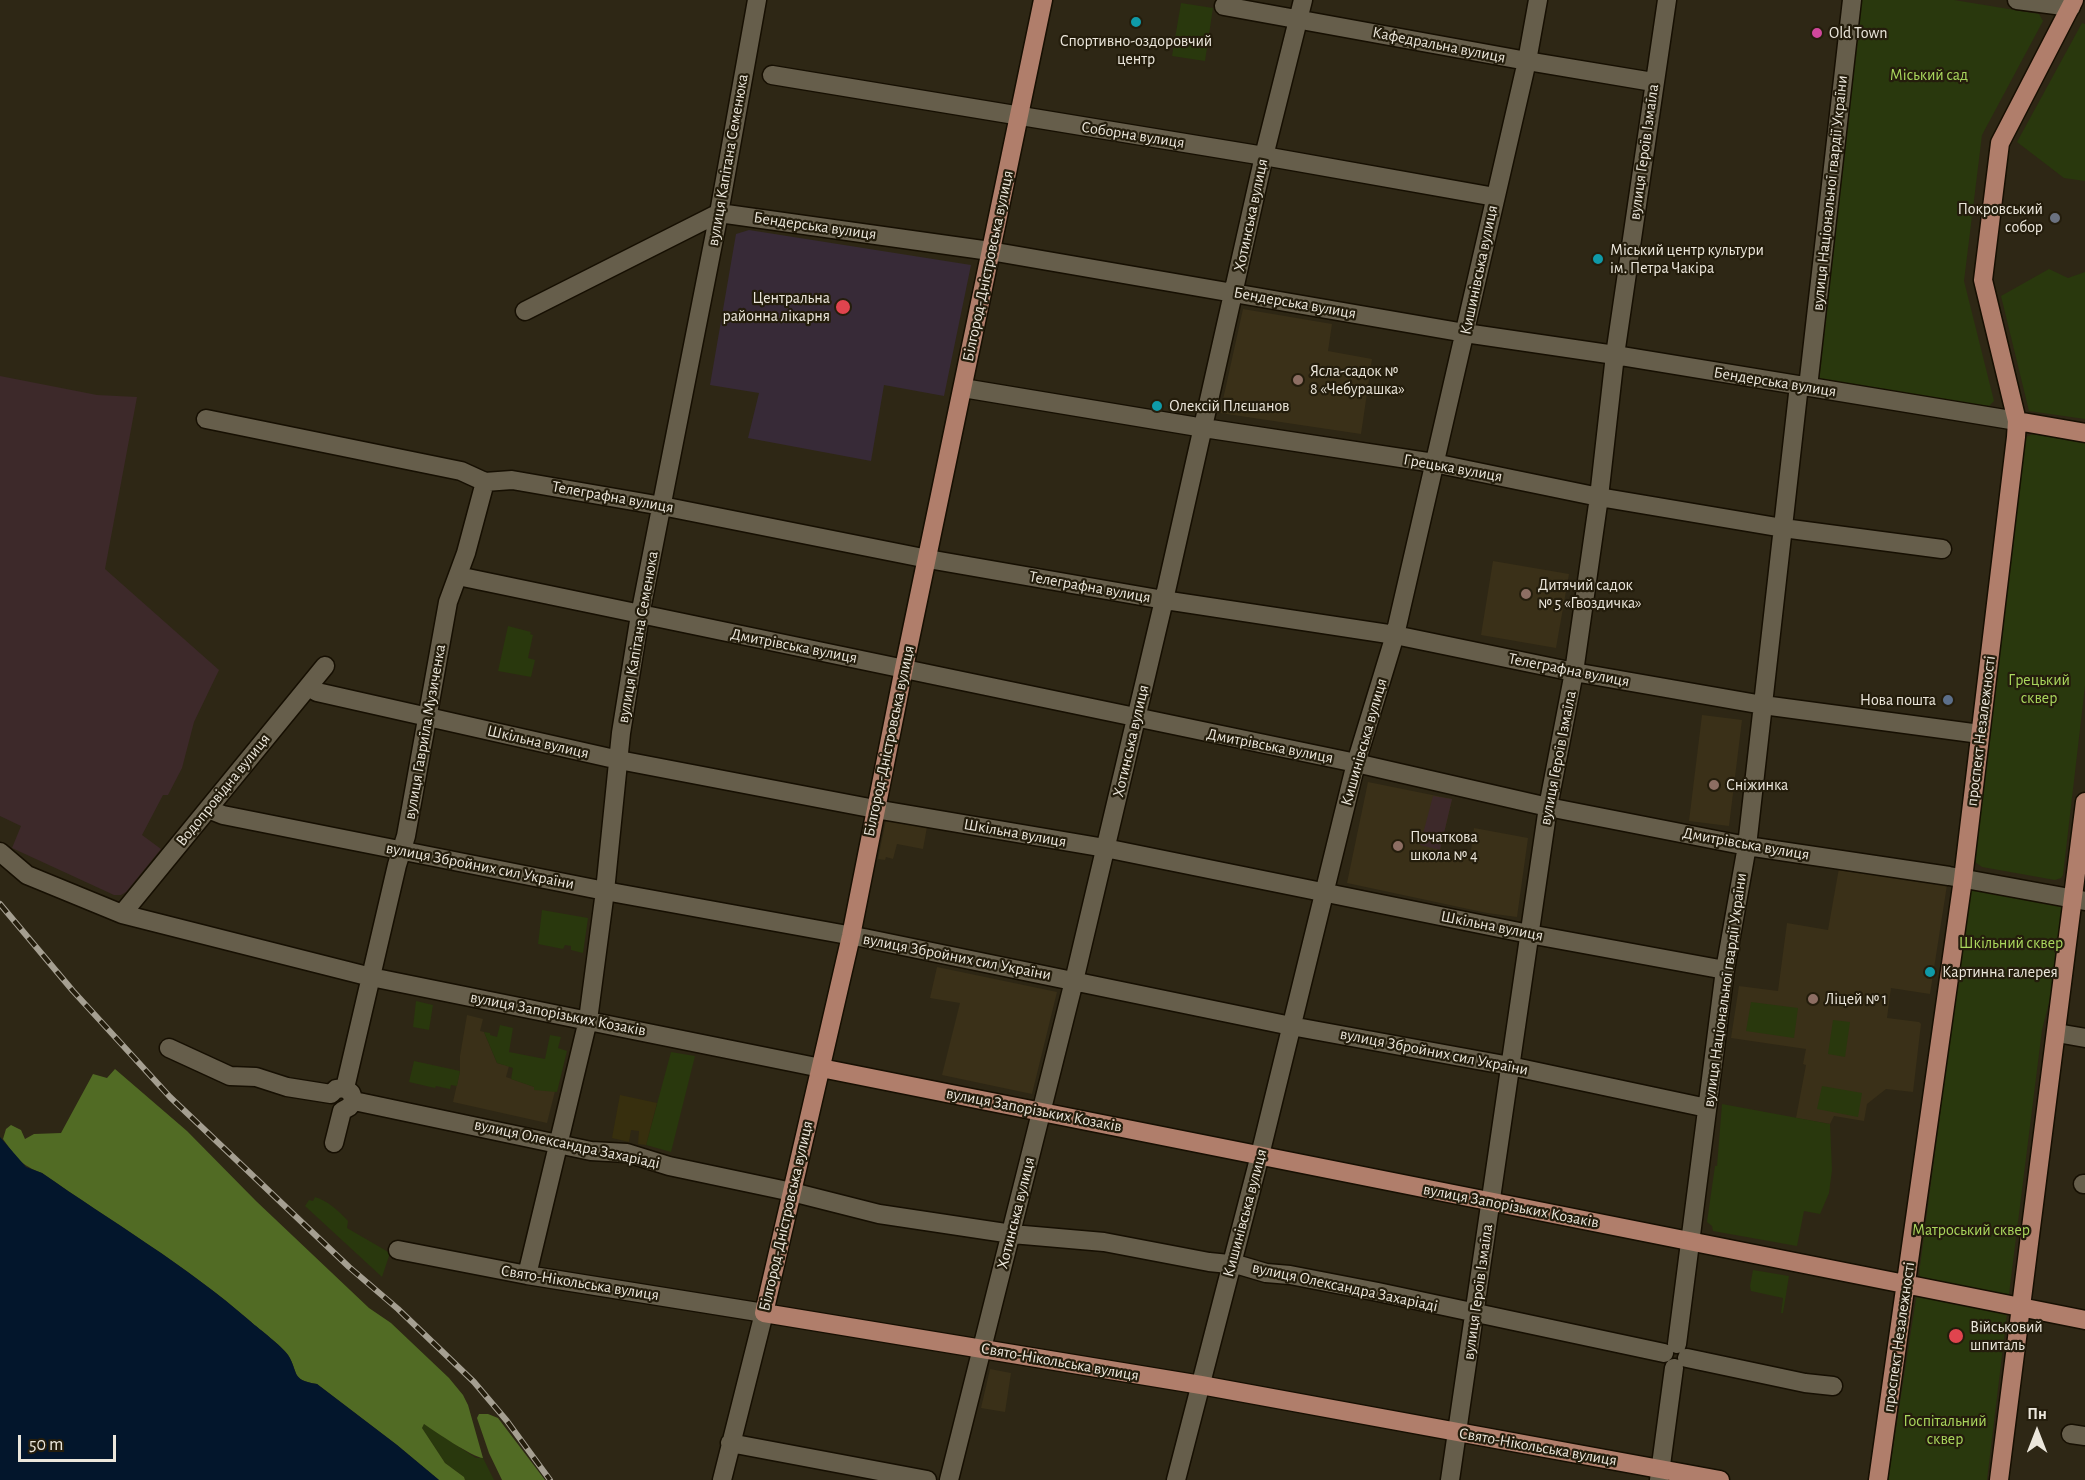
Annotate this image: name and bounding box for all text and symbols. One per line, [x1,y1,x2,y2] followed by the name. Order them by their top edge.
[1129,15,1143,29] marker: Спортивно-оздоровчий центр
[1371,23,1507,67] street label: Кафедральна вулиця
[1829,23,1887,43] place label: Old Town
[1810,26,1824,40] marker: Old Town
[1060,31,1212,69] place label: Спортивно-оздоровчий центр
[1890,65,1968,85] park label: Міський сад
[703,73,753,247] street label: вулиця Капітана Семенюка
[1808,74,1852,312] street label: вулиця Національної гвардії України
[1625,83,1663,221] street label: вулиця Героїв Ізмаїла
[1080,117,1186,153] street label: Соборна вулиця
[1230,157,1272,273] street label: Хотинська вулиця
[958,169,1018,363] street label: Білгород-Дністровська вулиця
[1958,199,2043,237] place label: Покровський собор
[1456,203,1502,337] street label: Кишинівська вулиця
[752,208,878,244] street label: Бендерська вулиця
[2048,211,2062,225] marker: Покровський собор
[1610,240,1764,278] place label: Міський центр культури ім. Петра Чакіра
[1591,252,1605,266] marker: Міський центр культури ім. Петра Чакіра
[1232,283,1358,323] street label: Бендерська вулиця
[723,288,830,326] place label: Центральна районна лікарня
[834,298,852,316] marker: Центральна районна лікарня
[1310,361,1405,399] place label: Ясла-садок № 8 «Чебурашка»
[1712,363,1838,401] street label: Бендерська вулиця
[1291,373,1305,387] marker: Ясла-садок № 8 «Чебурашка»
[1169,396,1289,416] place label: Олексій Плєшанов
[1150,399,1164,413] marker: Олексій Плєшанов
[1402,450,1504,486] street label: Грецька вулиця
[551,477,675,517] street label: Телеграфна вулиця
[613,550,663,724] street label: вулиця Капітана Семенюка
[1028,567,1152,607] street label: Телеграфна вулиця
[1538,575,1642,613] place label: Дитячий садок № 5 «Гвоздичка»
[1519,587,1533,601] marker: Дитячий садок № 5 «Гвоздичка»
[729,624,859,668] street label: Дмитрівська вулиця
[400,643,450,821] street label: вулиця Гавриїла Музиченка
[859,644,919,838] street label: Білгород-Дністровська вулиця
[1507,649,1631,691] street label: Телеграфна вулиця
[1962,655,2000,807] street label: проспект Незалежності
[2008,670,2070,708] park label: Грецький сквер
[1337,676,1391,808] street label: Кишинівська вулиця
[1109,683,1153,799] street label: Хотинська вулиця
[1536,689,1580,827] street label: вулиця Героїв Ізмаїла
[1860,690,1936,710] place label: Нова пошта
[1941,693,1955,707] marker: Нова пошта
[485,721,591,763] street label: Шкільна вулиця
[1205,724,1335,768] street label: Дмитрівська вулиця
[172,730,274,850] street label: Водопровідна вулиця
[1726,775,1788,795] place label: Сніжинка
[1707,778,1721,792] marker: Сніжинка
[962,815,1068,851] street label: Шкільна вулиця
[1681,823,1811,865] street label: Дмитрівська вулиця
[1410,827,1478,865] place label: Початкова школа № 4
[384,838,576,894] street label: вулиця Збройних сил України
[1391,839,1405,853] marker: Початкова школа № 4
[1699,872,1751,1108] street label: вулиця Національної гвардії України
[1439,907,1545,945] street label: Шкільна вулиця
[861,929,1053,985] street label: вулиця Збройних сил України
[1959,933,2063,953] park label: Шкільний сквер
[1942,962,2058,982] place label: Картинна галерея
[1923,965,1937,979] marker: Картинна галерея
[469,988,647,1040] street label: вулиця Запорізьких Козаків
[1825,989,1887,1009] place label: Ліцей № 1
[1806,992,1820,1006] marker: Ліцей № 1
[1338,1024,1530,1080] street label: вулиця Збройних сил України
[945,1084,1123,1136] street label: вулиця Запорізьких Козаків
[472,1115,662,1173] street label: вулиця Олександра Захаріаді
[755,1119,817,1313] street label: Білгород-Дністровська вулиця
[1219,1147,1271,1279] street label: Кишинівська вулиця
[993,1155,1039,1271] street label: Хотинська вулиця
[1422,1180,1600,1232] street label: вулиця Запорізьких Козаків
[1912,1220,2030,1240] park label: Матроський сквер
[1459,1223,1497,1361] street label: вулиця Героїв Ізмаїла
[1250,1258,1440,1316] street label: вулиця Олександра Захаріаді
[499,1261,661,1305] street label: Свято-Нікольська вулиця
[1879,1261,1919,1413] street label: проспект Незалежності
[1970,1317,2043,1355] place label: Військовий шпиталь
[1947,1327,1965,1345] marker: Військовий шпиталь
[980,1339,1140,1385] street label: Свято-Нікольська вулиця
[2007,1402,2067,1462] north arrow
[2027,1406,2047,1422] text: Пн
[1903,1411,1987,1449] park label: Госпітальний сквер
[21,1423,118,1461] scale bar
[1458,1424,1618,1470] street label: Свято-Нікольська вулиця
[29,1436,63,1454] text: 50 m

